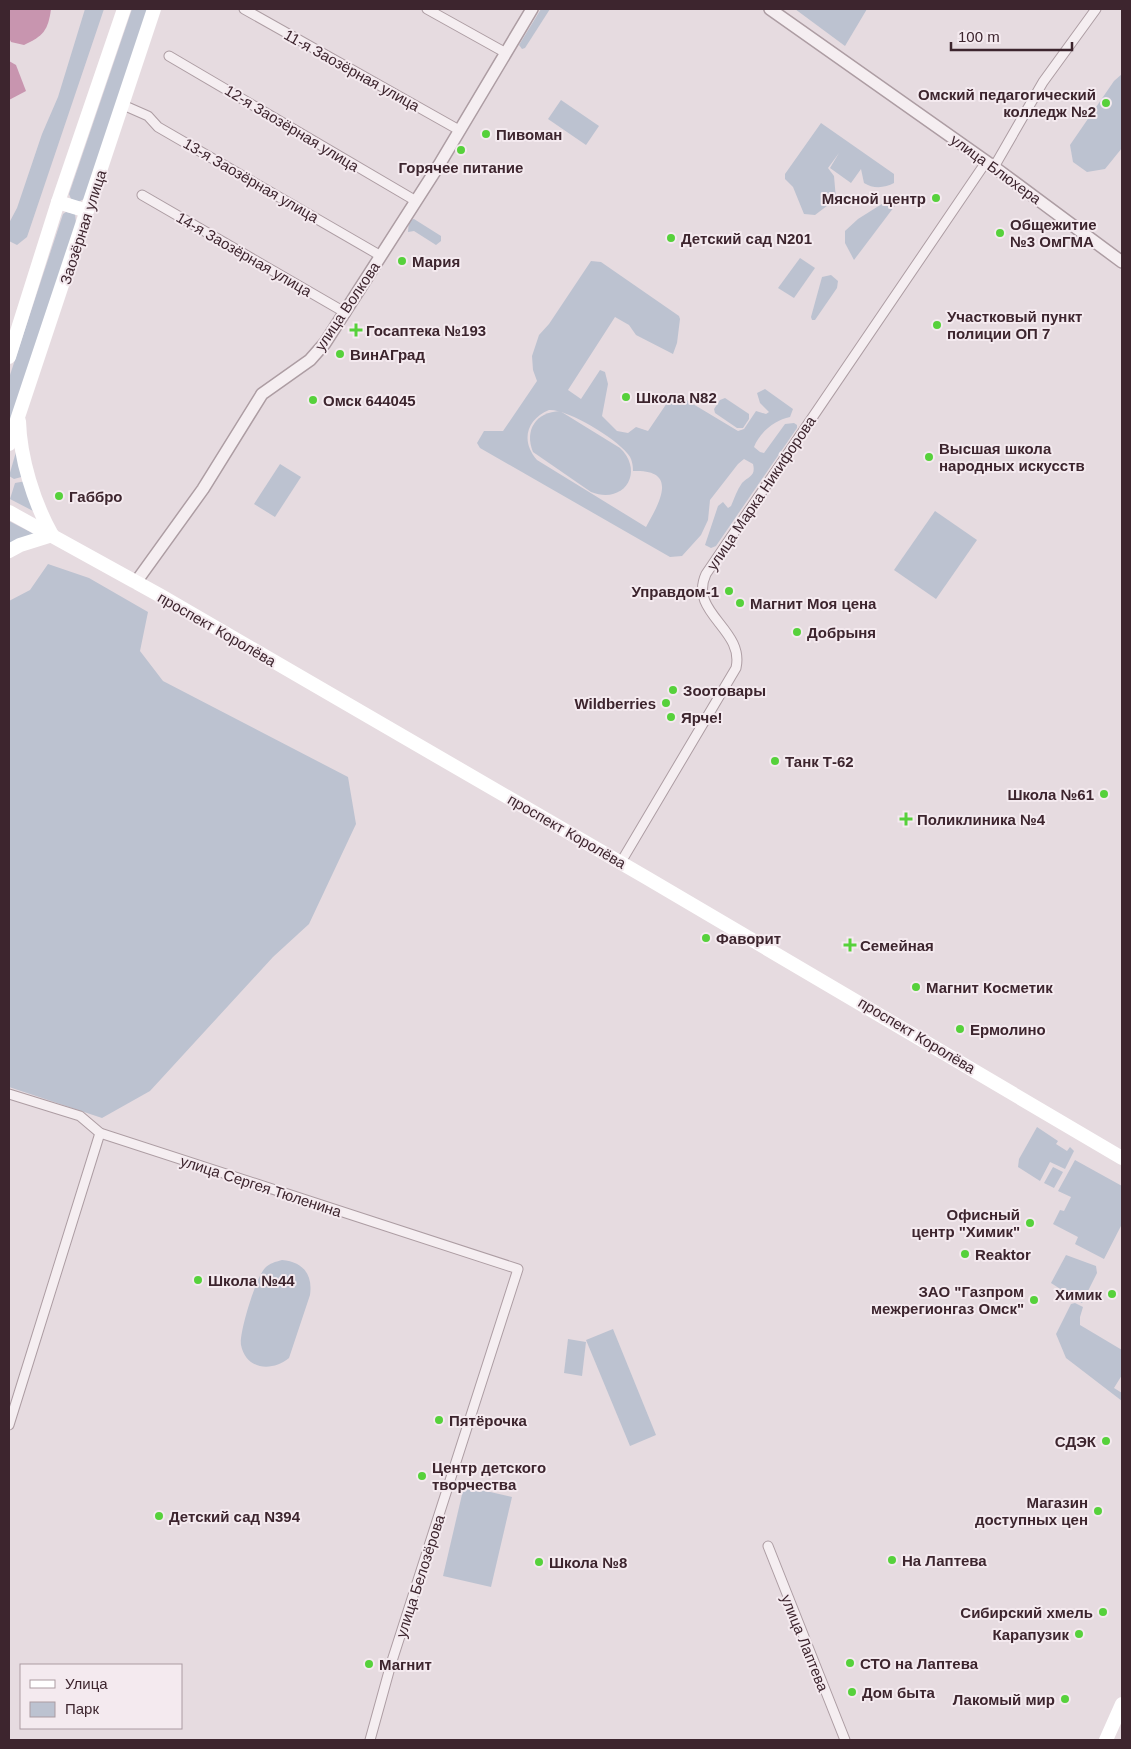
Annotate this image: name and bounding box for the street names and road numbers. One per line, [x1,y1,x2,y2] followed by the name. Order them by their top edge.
[281,26,423,115] street label: 11-я Заозёрная улица
[222,81,363,175] street label: 12-я Заозёрная улица
[948,131,1045,208] street label: улица Блюхера
[180,134,322,226] street label: 13-я Заозёрная улица
[56,167,110,286] street label: Заозёрная улица
[173,208,315,300] street label: 14-я Заозёрная улица
[311,258,383,354] street label: улица Волкова
[703,412,819,573] street label: улица Марка Никифорова
[155,588,279,670] street label: проспект Королёва
[505,790,629,872] street label: проспект Королёва
[856,993,979,1077] street label: проспект Королёва
[178,1152,344,1220] street label: улица Сергея Тюленина
[392,1512,448,1640] street label: улица Белозёрова
[778,1592,832,1694] street label: улица Лаптева

